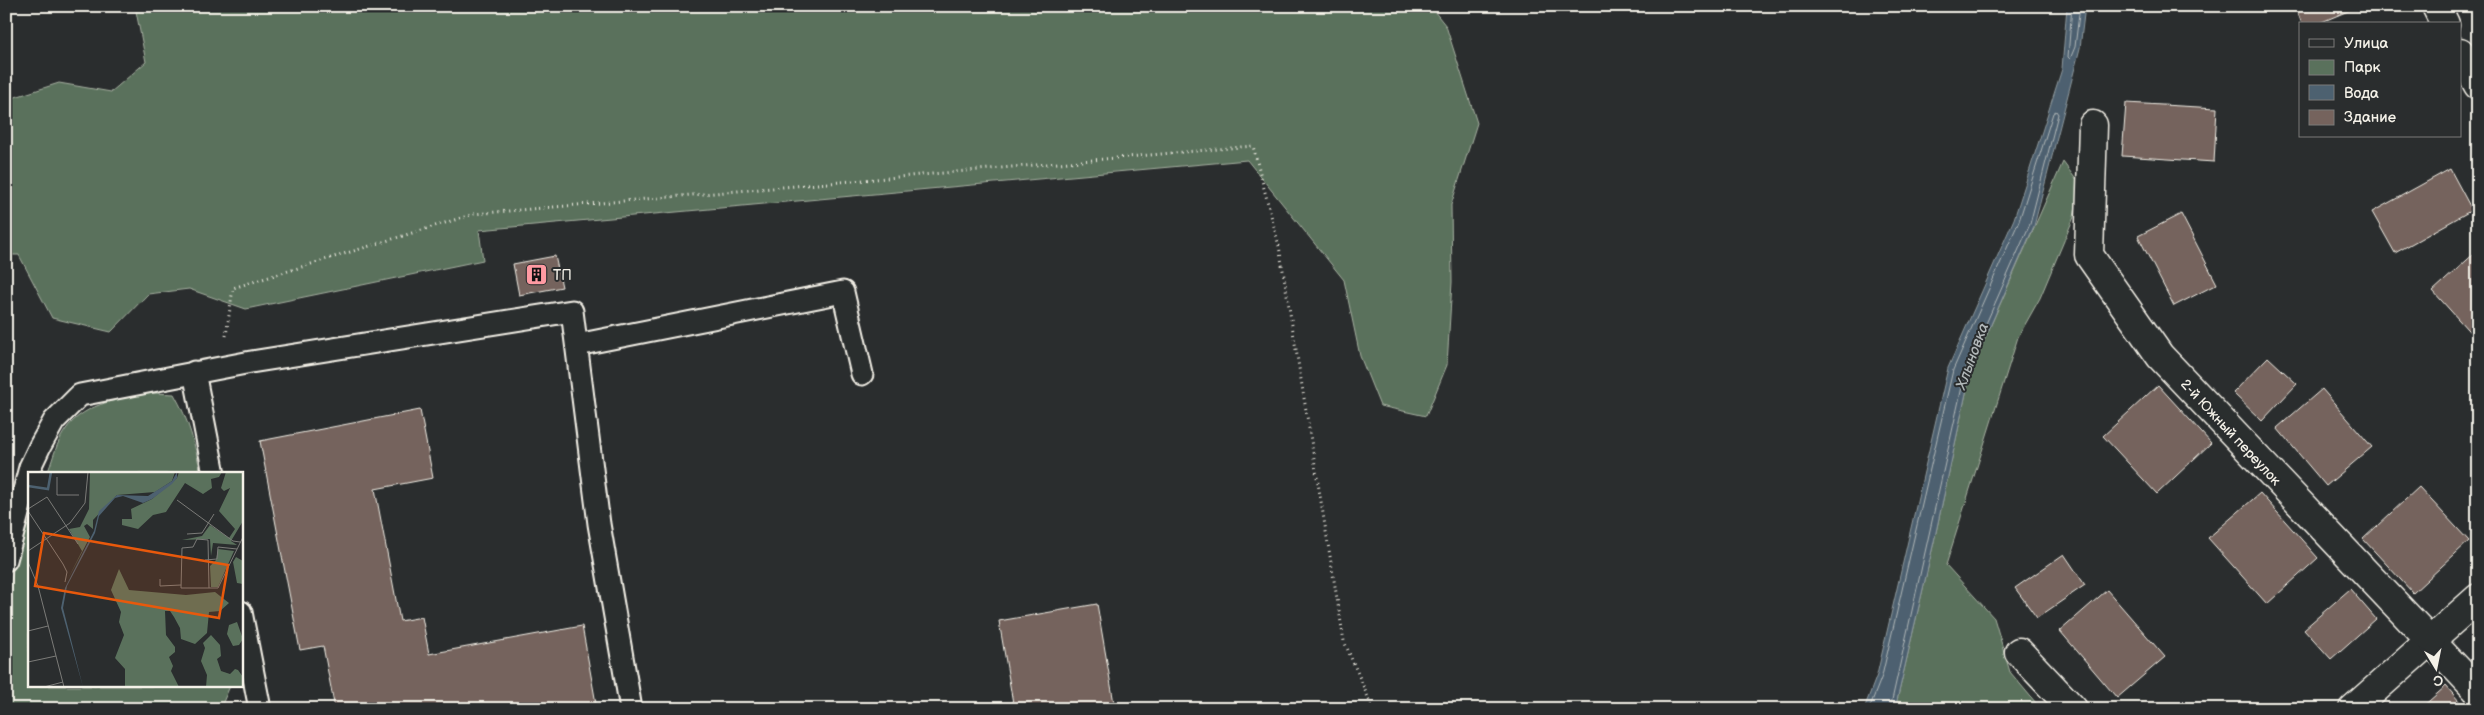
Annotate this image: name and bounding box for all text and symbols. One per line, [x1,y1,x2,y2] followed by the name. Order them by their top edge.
[2299,22,2462,138] legend
[2344,34,2389,53] text: Улица
[2344,58,2381,77] text: Парк
[2344,84,2379,103] text: Вода
[2344,108,2396,127] text: Здание
[525,263,549,287] building icon: ТП
[553,267,572,284] place label: ТП
[1951,320,1993,393] water label: Хлыновка
[2177,376,2285,489] street label: 2-й Южный переулок
[28,472,242,688] inset map
[2412,642,2462,692] north arrow
[2432,671,2444,690] text: С

